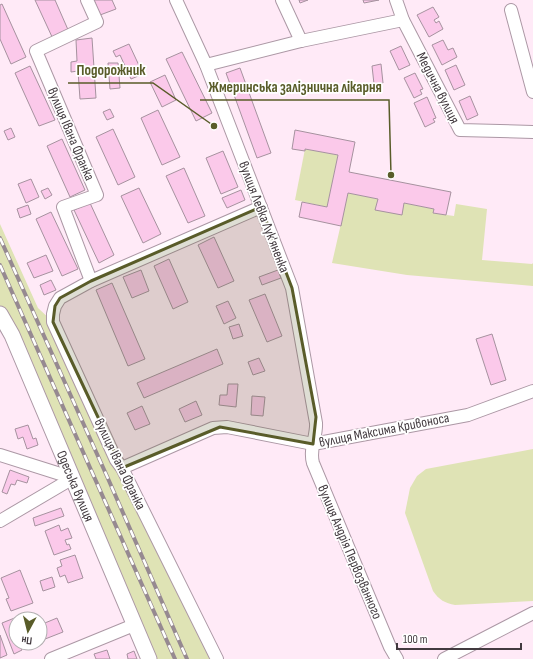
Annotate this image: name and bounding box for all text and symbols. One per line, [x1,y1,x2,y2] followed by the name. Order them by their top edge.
[413,49,463,127] street label: Медична вулиця
[68,56,153,83] callout: Подорожник
[76,61,146,80] text: Подорожник
[200,73,389,100] callout: Жмеринська залізнична лікарня
[208,78,382,97] text: Жмеринська залізнична лікарня
[44,85,98,183] street label: вулиця Івана Франка
[235,159,293,275] street label: вулиця Левка Лук'яненка
[317,409,451,451] street label: вулиця Максима Кривоноса
[91,416,149,512] street label: вулиця Івана Франка
[53,448,98,524] street label: Одеська вулиця
[314,482,386,622] street label: вулиця Андрія Первозванного
[8,611,48,651] north arrow
[397,625,521,651] scale bar
[403,632,428,647] text: 100 m
[21,633,33,648] text: Пн

